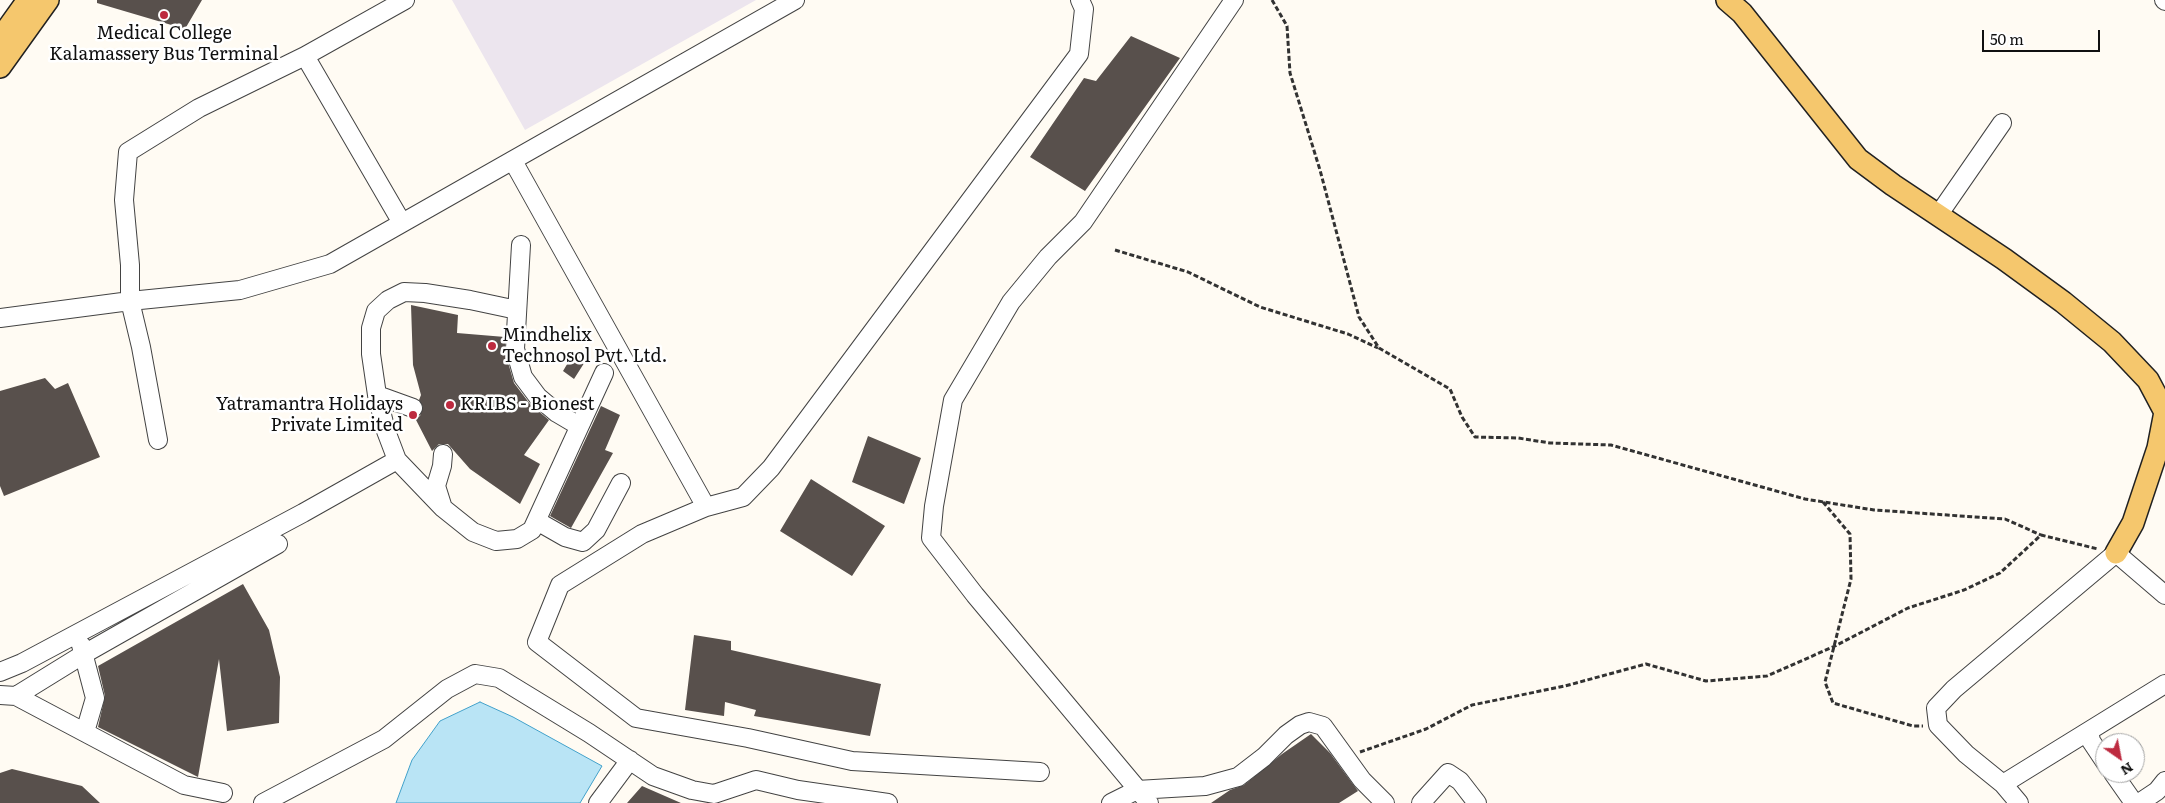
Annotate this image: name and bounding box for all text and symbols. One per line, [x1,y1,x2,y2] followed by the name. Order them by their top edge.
[158,9,170,21] marker: Medical College Kalamassery Bus Terminal
[1985,20,2102,52] scale bar
[49,23,279,66] place label: Medical College Kalamassery Bus Terminal
[1990,27,2024,50] text: 50 m
[502,325,668,368] place label: Mindhelix Technosol Pvt. Ltd.
[486,340,498,352] marker: Mindhelix Technosol Pvt. Ltd.
[216,394,403,436] place label: Yatramantra Holidays Private Limited
[460,394,595,416] place label: KRIBS - Bionest
[444,399,456,411] marker: KRIBS - Bionest
[407,409,419,421] marker: Yatramantra Holidays Private Limited
[2095,733,2145,783] north arrow
[2117,758,2138,781] text: N

